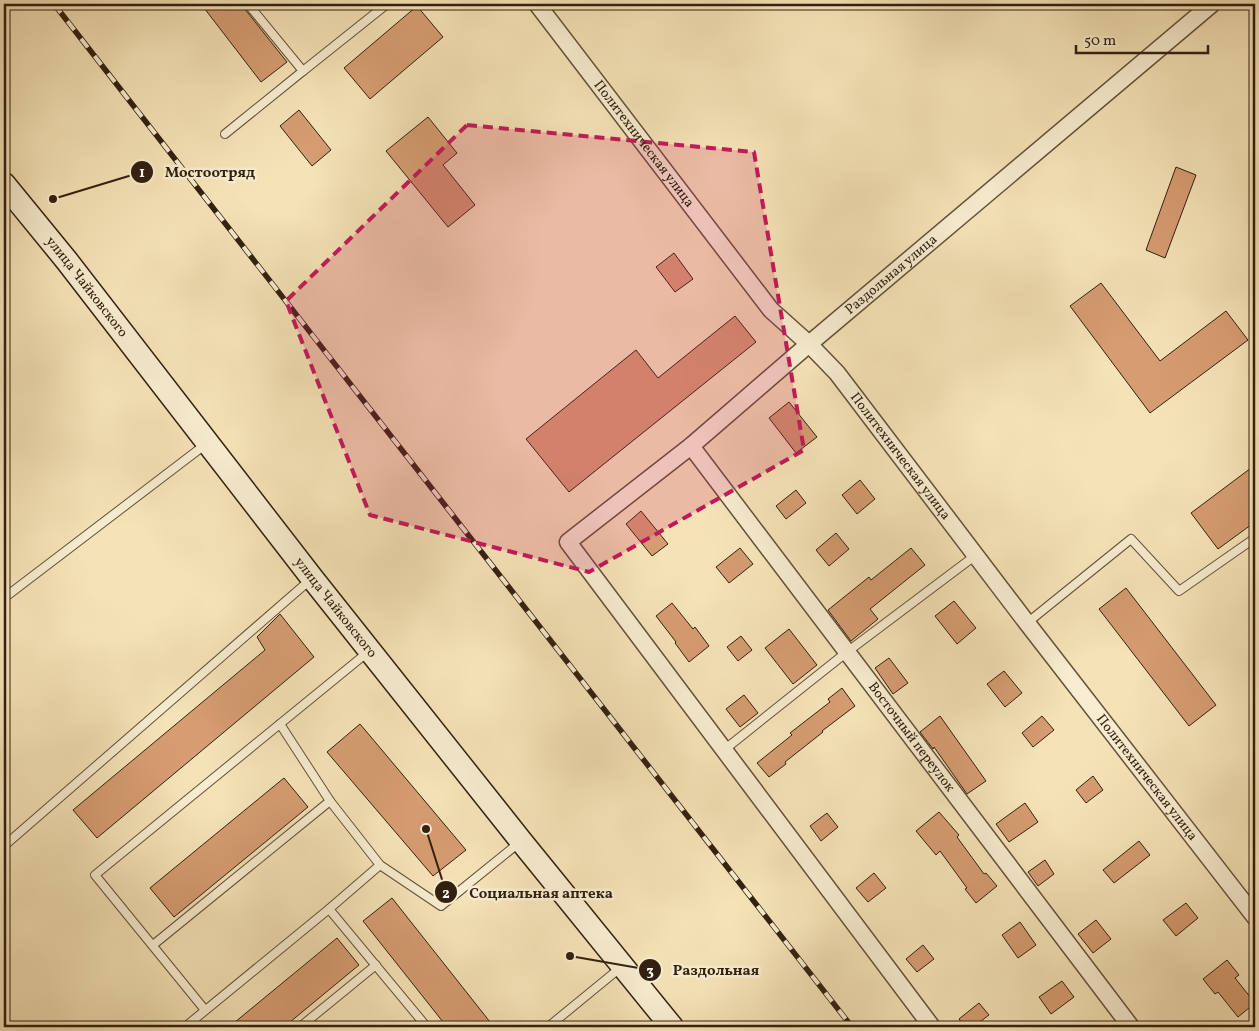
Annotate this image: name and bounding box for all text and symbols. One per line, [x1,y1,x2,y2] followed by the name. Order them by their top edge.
[1076,22,1209,54] scale bar
[1084,31,1116,52] text: 50 m
[589,76,699,211] street label: Политехническая улица
[130,157,265,187] callout: Мостоотряд
[139,163,145,184] text: 1
[165,163,255,184] text: Мостоотряд
[841,230,941,319] street label: Раздольная улица
[41,232,132,341] street label: улица Чайковского
[846,389,955,524] street label: Политехническая улица
[290,553,381,662] street label: улица Чайковского
[864,678,960,796] street label: Восточный переулок
[1092,710,1202,845] street label: Политехническая улица
[434,877,623,907] callout: Социальная аптека
[442,884,450,905] text: 2
[469,884,613,905] text: Социальная аптека
[637,955,769,985] callout: Раздольная
[646,961,654,982] text: 3
[673,961,760,982] text: Раздольная

